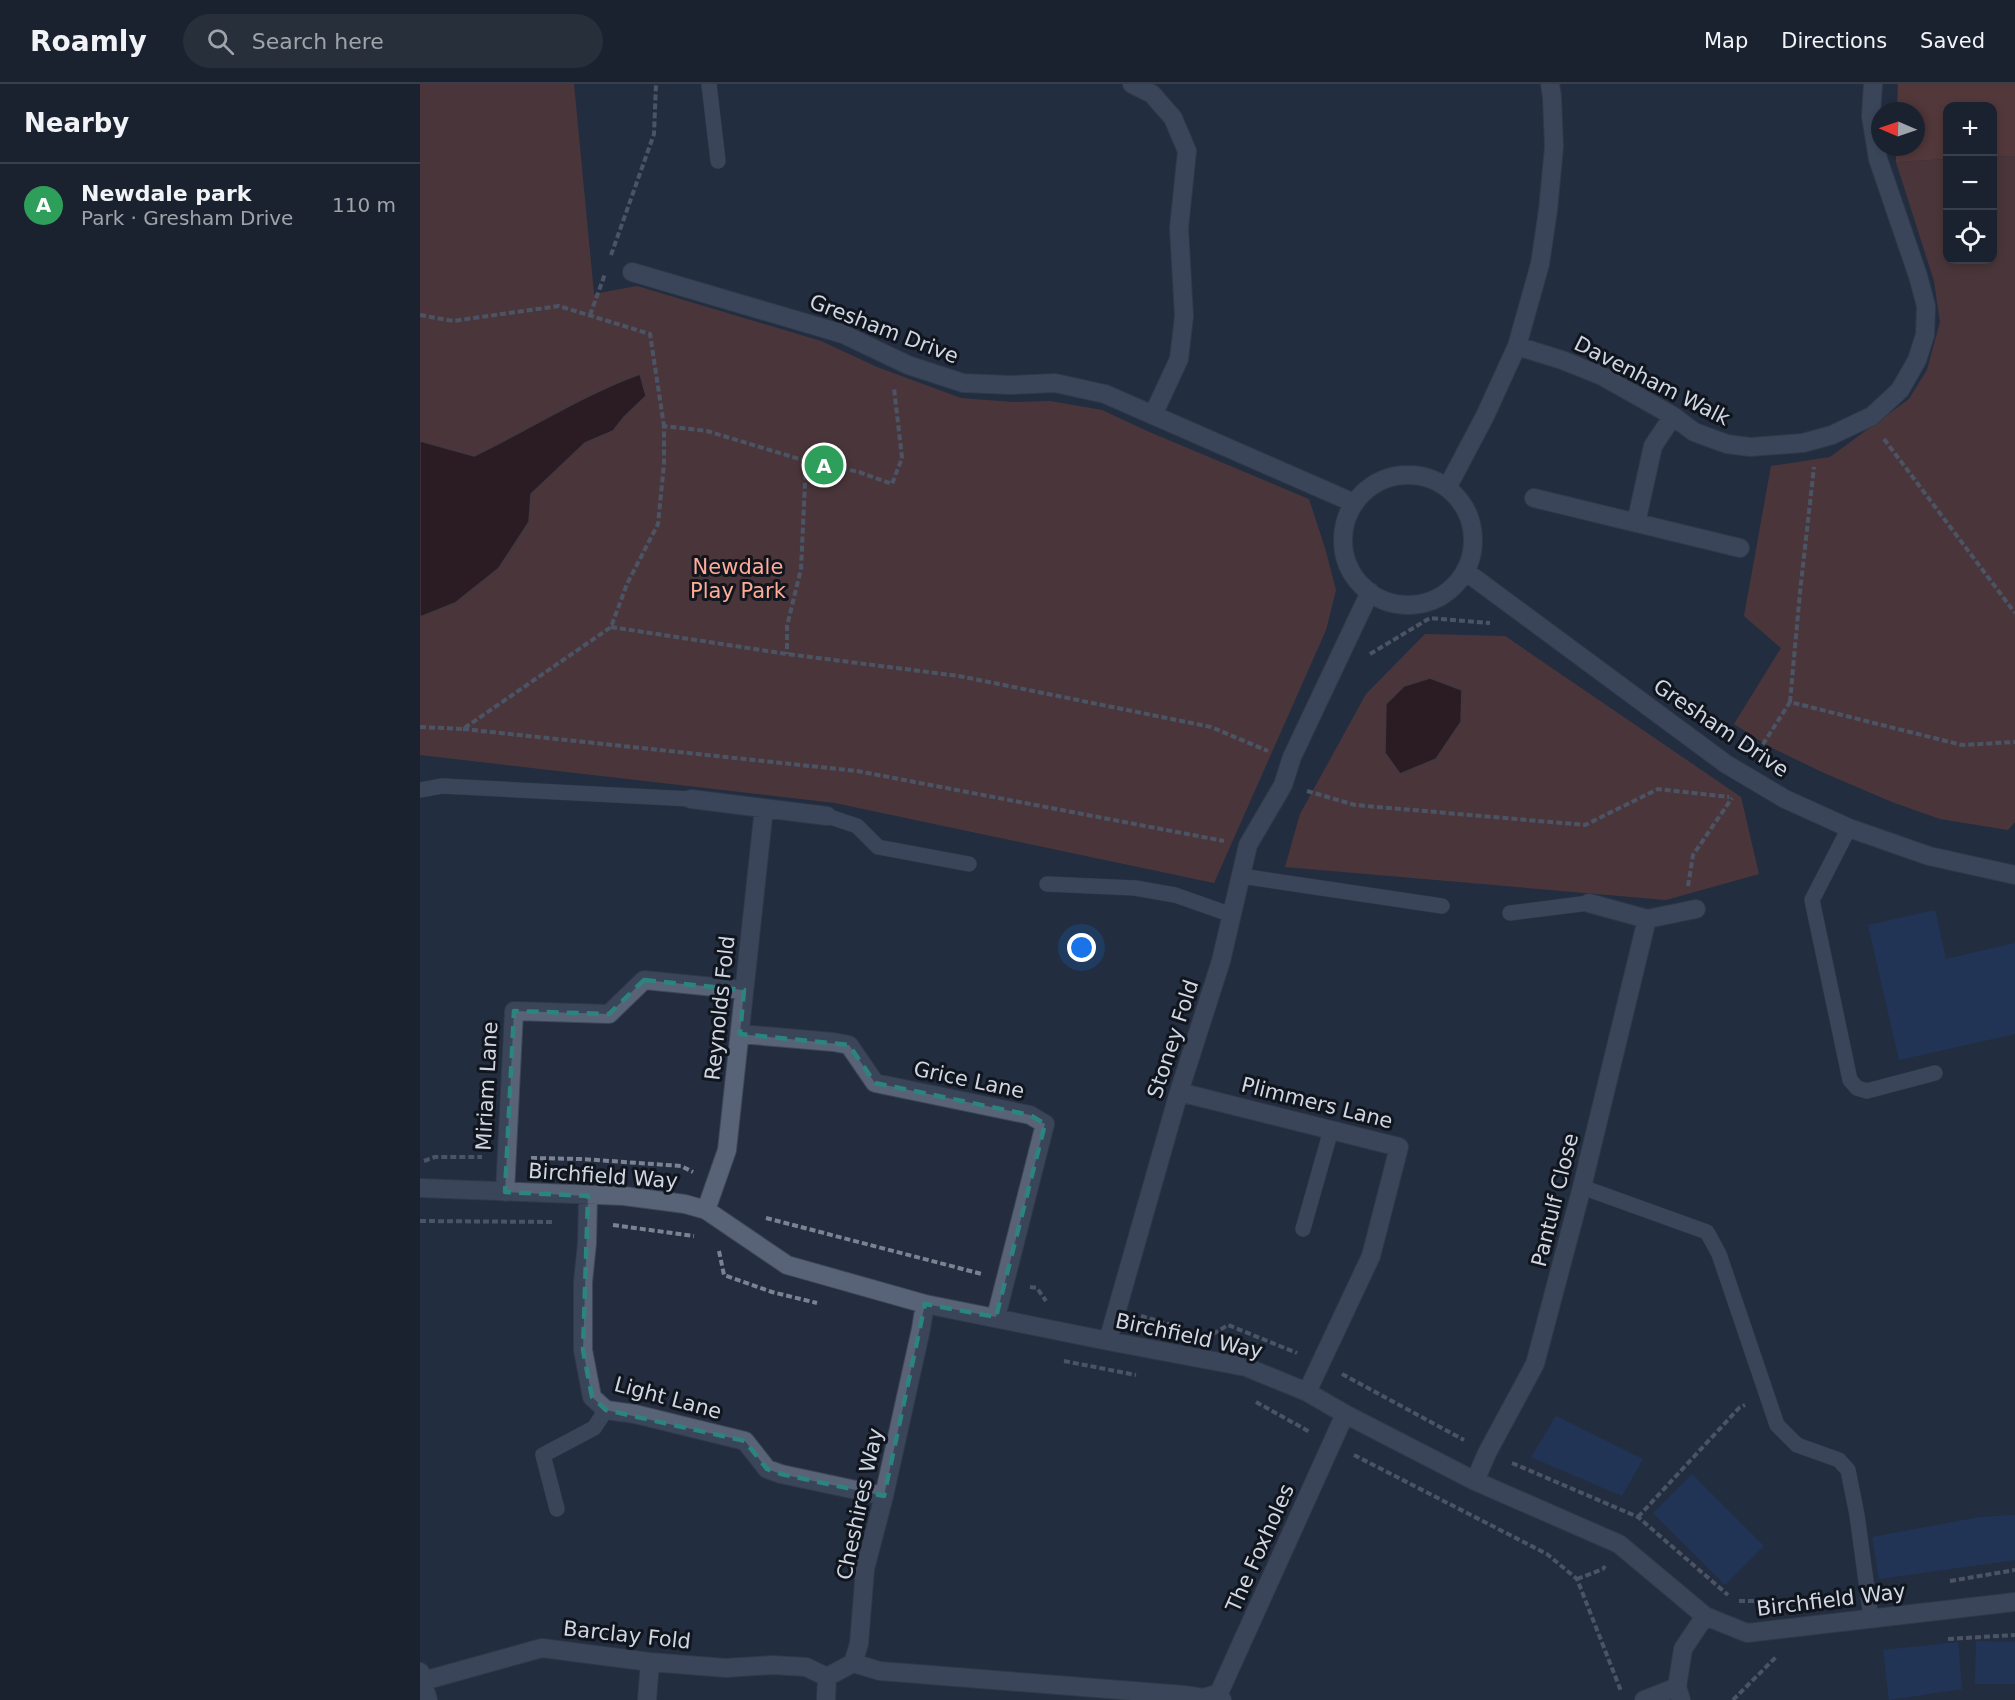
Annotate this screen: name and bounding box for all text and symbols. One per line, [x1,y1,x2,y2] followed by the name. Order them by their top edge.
[183,14,603,68] search box
[30,25,147,58] text: Roamly
[204,25,237,58] icon: search
[252,29,384,54] text: Search here
[1704,29,1748,53] text: Map
[1781,29,1887,53] text: Directions
[1920,29,1985,53] text: Saved
[1871,102,1925,156] north arrow
[1943,102,1997,264] map controls
[1943,102,1997,156] button: +
[24,108,129,138] text: Nearby
[1943,156,1997,210] button: −
[81,181,251,206] text: Newdale park
[36,193,51,217] text: A
[332,193,396,217] text: 110 m
[81,206,293,230] text: Park · Gresham Drive
[1943,210,1997,264] button: locate
[806,290,962,368] street label: Gresham Drive
[1570,331,1735,431] street label: Davenham Walk
[804,442,844,488] pin: A
[690,555,787,603] park label: Newdale Play Park
[1649,674,1793,782] street label: Gresham Drive
[1067,933,1096,962] your location
[700,935,740,1081] street label: Reynolds Fold
[1143,977,1203,1101] street label: Stoney Fold
[472,1021,502,1151] street label: Miriam Lane
[911,1057,1027,1103] street label: Grice Lane
[1239,1073,1395,1133] street label: Plimmers Lane
[1527,1131,1583,1269] street label: Pantulf Close
[527,1159,679,1193] street label: Birchfield Way
[1113,1309,1265,1363] street label: Birchfield Way
[612,1372,724,1424] street label: Light Lane
[832,1426,888,1582] street label: Cheshires Way
[1221,1480,1299,1617] street label: The Foxholes
[1755,1579,1907,1621] street label: Birchfield Way
[562,1616,692,1654] street label: Barclay Fold

